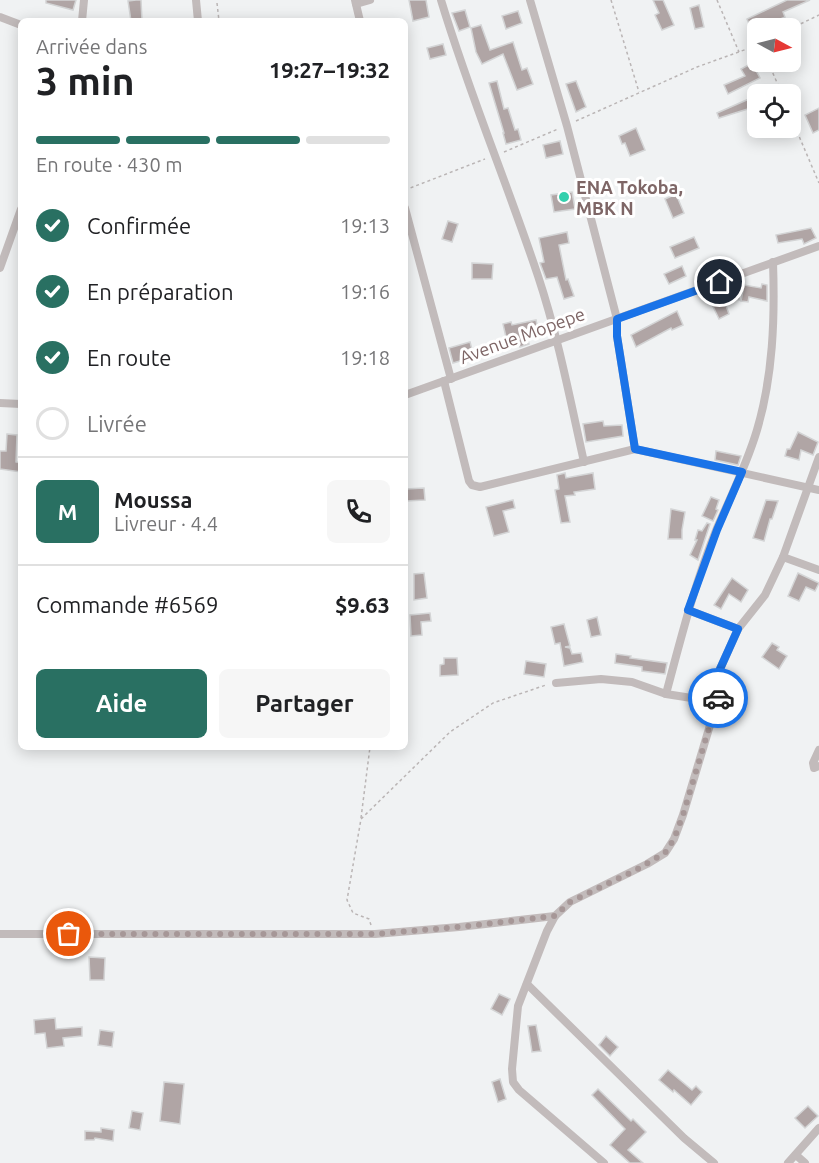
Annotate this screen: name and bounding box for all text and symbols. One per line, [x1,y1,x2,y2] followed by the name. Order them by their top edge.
[747,18,801,72] north arrow
[747,18,801,138] map controls
[36,35,147,58] text: Arrivée dans
[269,57,390,82] text: 19:27–19:32
[36,59,135,102] text: 3 min
[747,84,801,138] button: locate
[36,153,183,176] text: En route · 430 m
[576,177,683,218] place label: ENA Tokoba, MBK N
[557,190,571,204] marker: ENA Tokoba, MBK N
[36,209,69,242] icon: check
[87,213,191,238] text: Confirmée
[340,214,390,237] text: 19:13
[694,256,745,307] pin
[703,265,736,298] icon: home
[36,275,69,308] icon: check
[87,279,234,304] text: En préparation
[340,280,390,303] text: 19:16
[457,303,587,367] street label: Avenue Mopepe
[36,341,69,374] icon: check
[87,345,171,370] text: En route
[340,346,390,369] text: 19:18
[87,411,147,436] text: Livrée
[327,480,390,543] button: phone
[114,487,192,512] text: Moussa
[58,499,77,524] text: M
[114,512,218,535] text: Livreur · 4.4
[36,592,218,617] text: Commande #6569
[335,592,390,617] text: $9.63
[688,668,748,728] courier
[36,669,207,738] button: Aide
[219,669,390,738] button: Partager
[702,682,735,715] icon: car
[43,908,94,959] pin
[52,917,85,950] icon: bag

